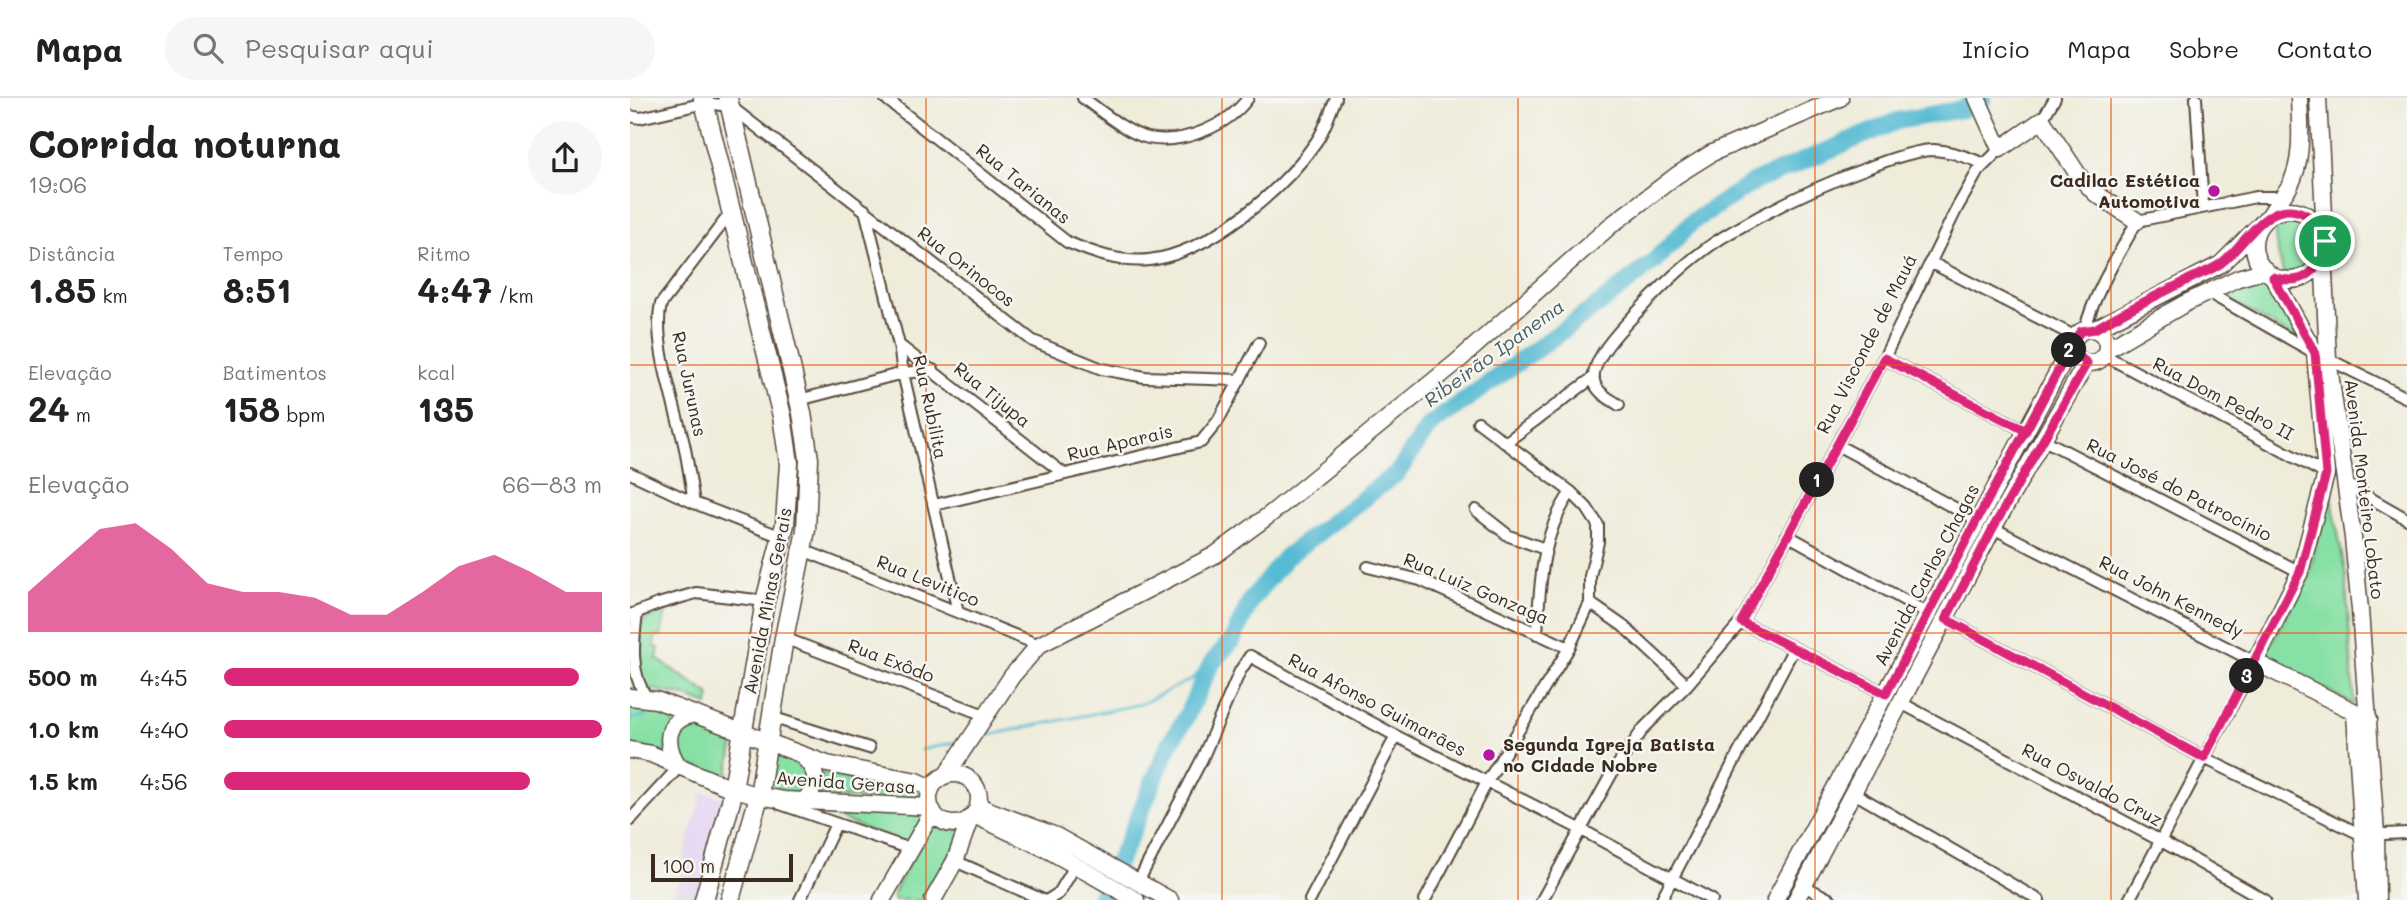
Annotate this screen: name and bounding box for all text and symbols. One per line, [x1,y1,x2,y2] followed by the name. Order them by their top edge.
[165,17,655,80] search box
[35,27,123,70] text: Mapa
[189,29,227,67] icon: search
[245,31,434,65] text: Pesquisar aqui
[1962,33,2029,64] text: Início
[2067,33,2131,64] text: Mapa
[2169,33,2239,64] text: Sobre
[2277,33,2372,64] text: Contato
[28,118,341,168] text: Corrida noturna
[528,121,602,195] button: share
[971,138,1076,229] street label: Rua Tarianas
[2050,168,2200,213] place label: Cadilac Estética Automotiva
[28,169,87,199] text: 19:06
[2206,183,2222,199] marker: Cadilac Estética Automotiva
[2295,211,2355,271] pin
[913,220,1020,312] street label: Rua Orinocos
[2306,222,2344,260] icon: arrive
[28,241,116,266] text: Distância
[223,241,283,266] text: Tempo
[417,241,470,266] text: Ritmo
[1810,250,1922,438] street label: Rua Visconde de Mauá
[28,266,96,312] text: 1.85
[223,266,291,312] text: 8:51
[417,266,492,312] text: 4:47
[96,283,128,308] text: km
[492,283,534,308] text: /km
[1419,293,1569,412] water label: Ribeirão Ipanema
[667,329,713,439] street label: Rua Jurunas
[2052,332,2086,368] pin: 2
[2063,337,2074,362] text: 2
[2149,351,2298,445] street label: Rua Dom Pedro II
[908,353,954,461] street label: Rua Rubilita
[949,356,1036,433] street label: Rua Tijupa
[28,360,112,385] text: Elevação
[223,360,327,385] text: Batimentos
[417,360,455,385] text: kcal
[2340,377,2390,601] street label: Avenida Monteiro Lobato
[28,385,70,431] text: 24
[223,385,280,431] text: 158
[417,385,474,431] text: 135
[70,402,91,427] text: m
[280,402,325,427] text: bpm
[1065,418,1175,466] street label: Rua Aparais
[2083,432,2276,546] street label: Rua José do Patrocínio
[1800,462,1834,498] pin: 1
[1812,467,1821,492] text: 1
[28,469,129,499] text: Elevação
[502,469,602,499] text: 66–83 m
[1868,479,1984,670] street label: Avenida Carlos Chagas
[737,505,797,696] street label: Avenida Minas Gerais
[1400,547,1553,630] street label: Rua Luiz Gonzaga
[873,549,984,612] street label: Rua Levitico
[2095,549,2248,643] street label: Rua John Kennedy
[845,633,938,688] street label: Rua Exôdo
[1284,647,1471,761] street label: Rua Afonso Guimarães
[2230,658,2264,694] pin: 3
[28,662,98,692] text: 500 m
[140,662,188,692] text: 4:45
[2241,663,2252,688] text: 3
[28,714,99,744] text: 1.0 km
[140,714,188,744] text: 4:40
[1503,732,1715,777] place label: Segunda Igreja Batista no Cidade Nobre
[2018,737,2167,831] street label: Rua Osvaldo Cruz
[1481,747,1497,763] marker: Segunda Igreja Batista no Cidade Nobre
[775,765,917,799] street label: Avenida Gerasa
[28,766,98,796] text: 1.5 km
[140,766,188,796] text: 4:56
[651,851,793,883] scale bar
[662,853,715,878] text: 100 m

